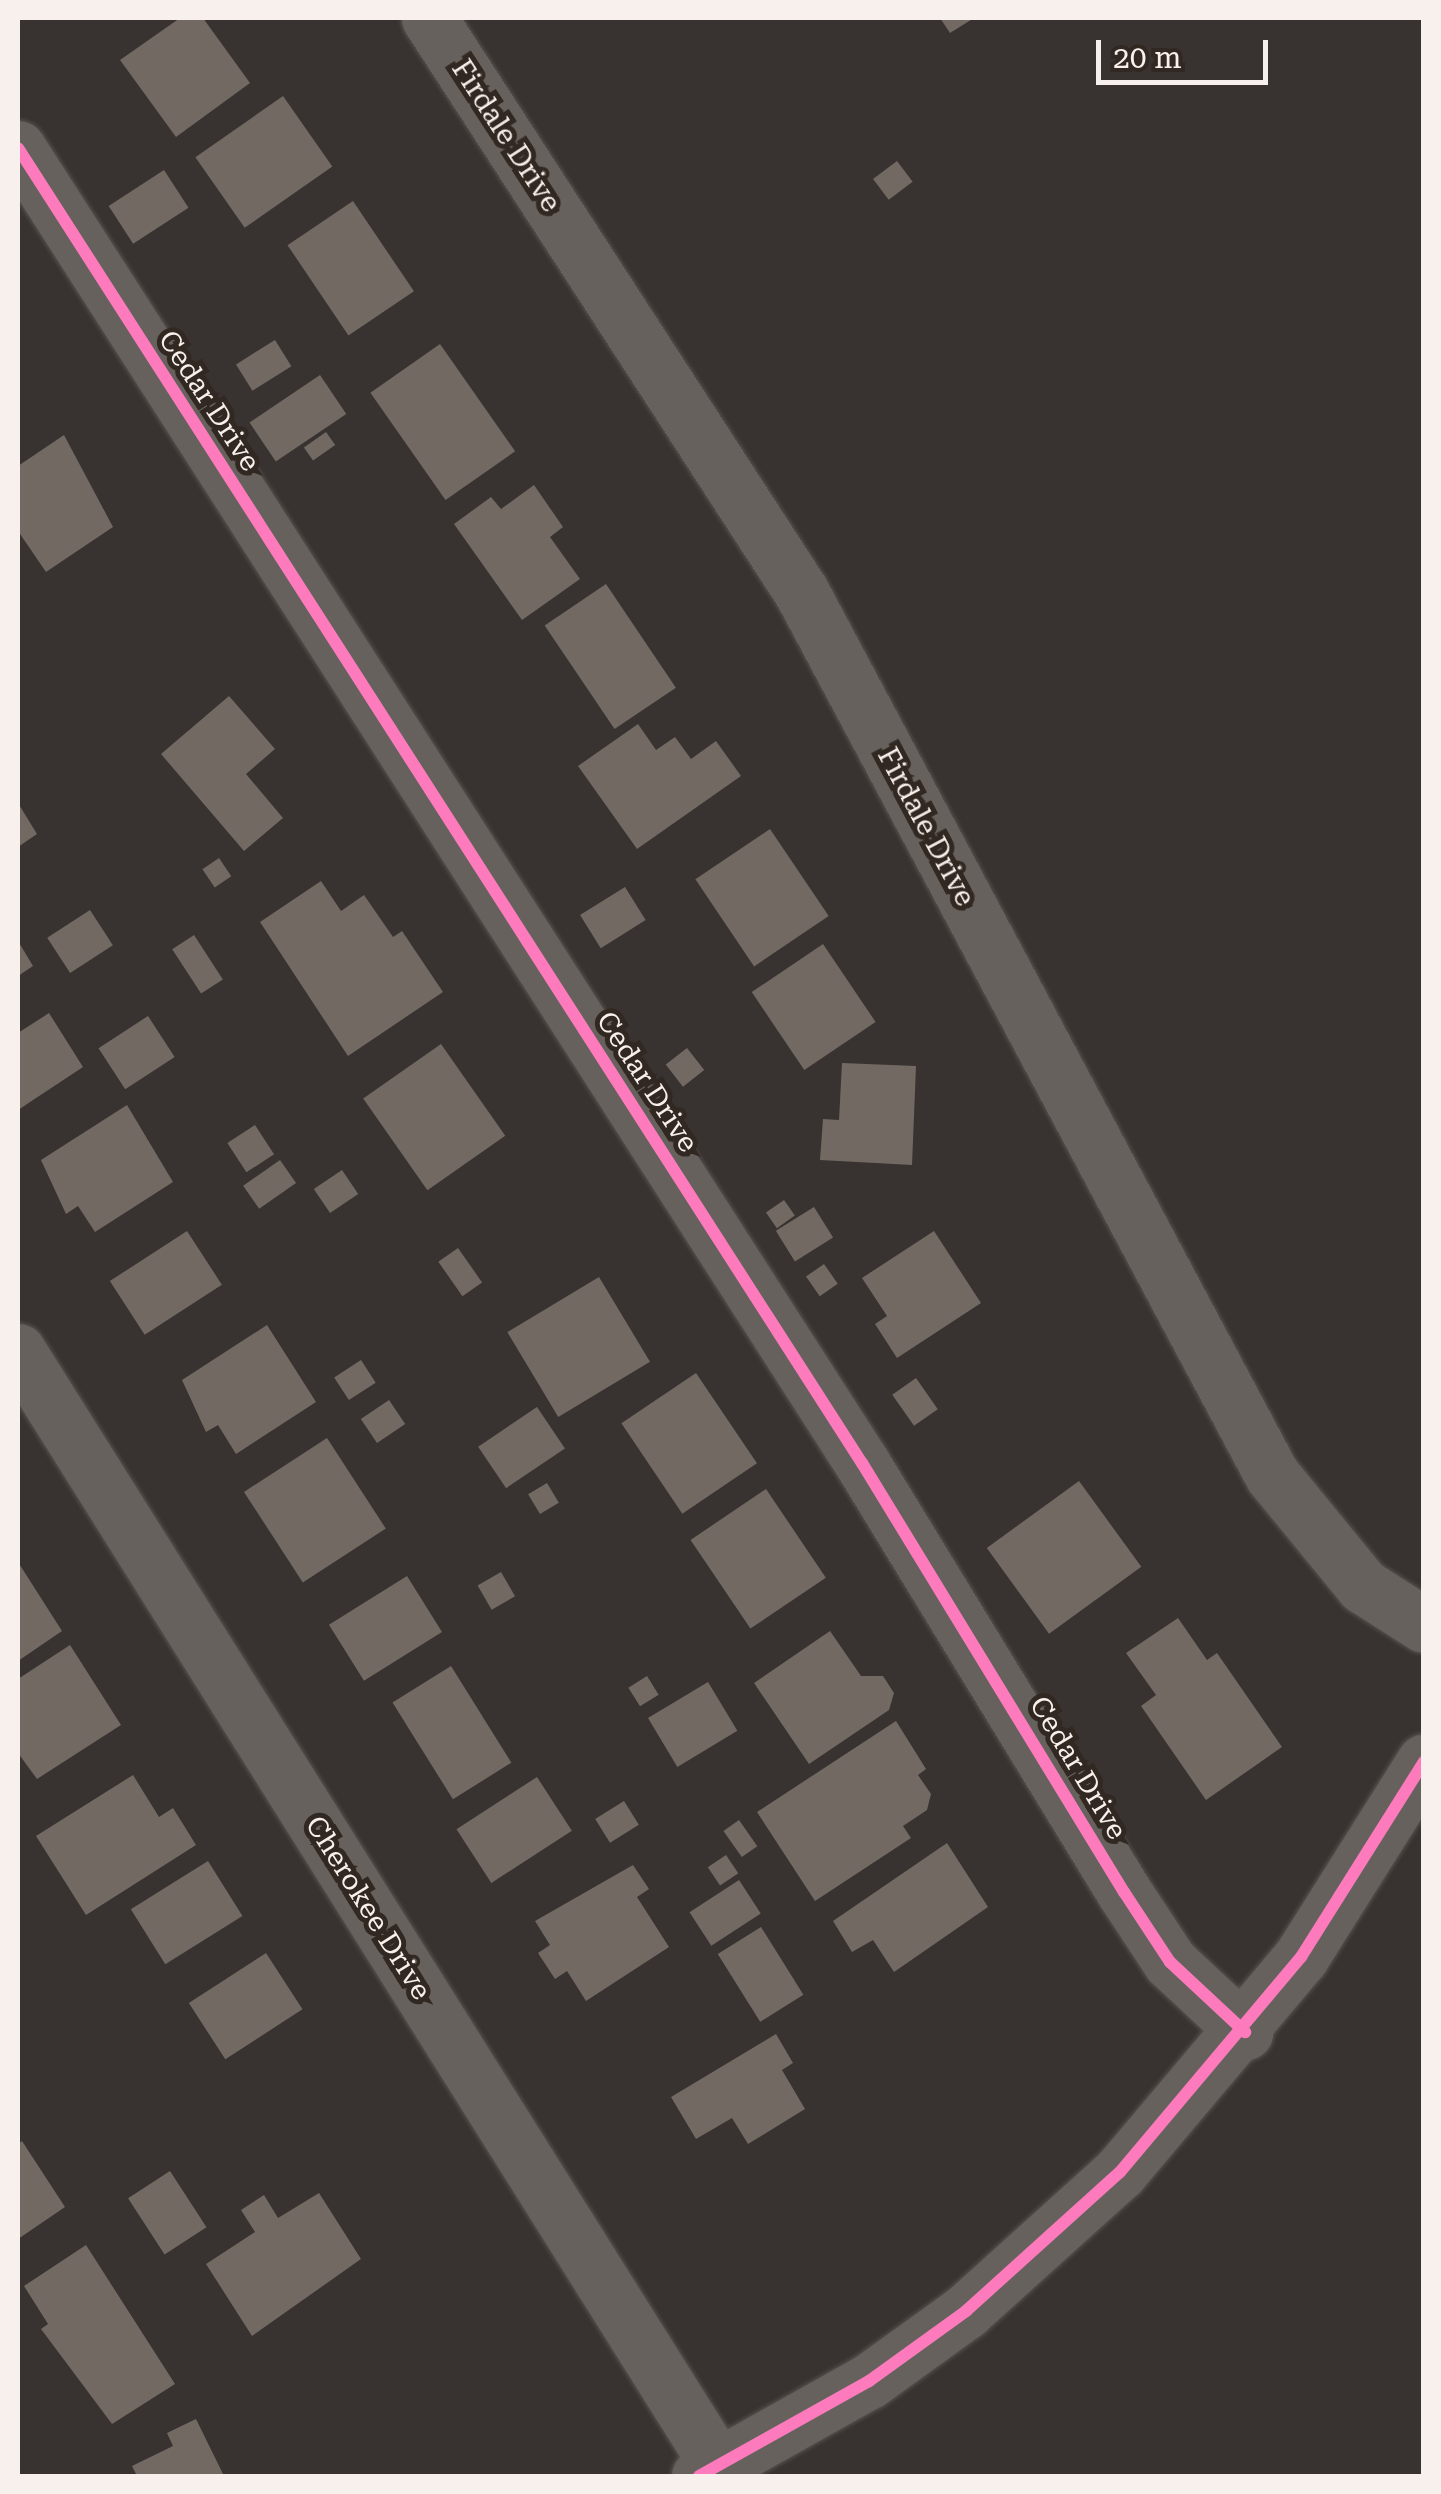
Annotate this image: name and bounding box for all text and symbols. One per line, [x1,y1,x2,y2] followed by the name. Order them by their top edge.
[1101,20,1274,82] scale bar
[1113,40,1182,75] text: 20 m
[444,54,568,218] street label: Firdale Drive
[151,325,267,477] street label: Cedar Drive
[870,742,982,912] street label: Firdale Drive
[589,1006,705,1158] street label: Cedar Drive
[1022,1691,1134,1845] street label: Cedar Drive
[298,1810,438,2006] street label: Cherokee Drive

